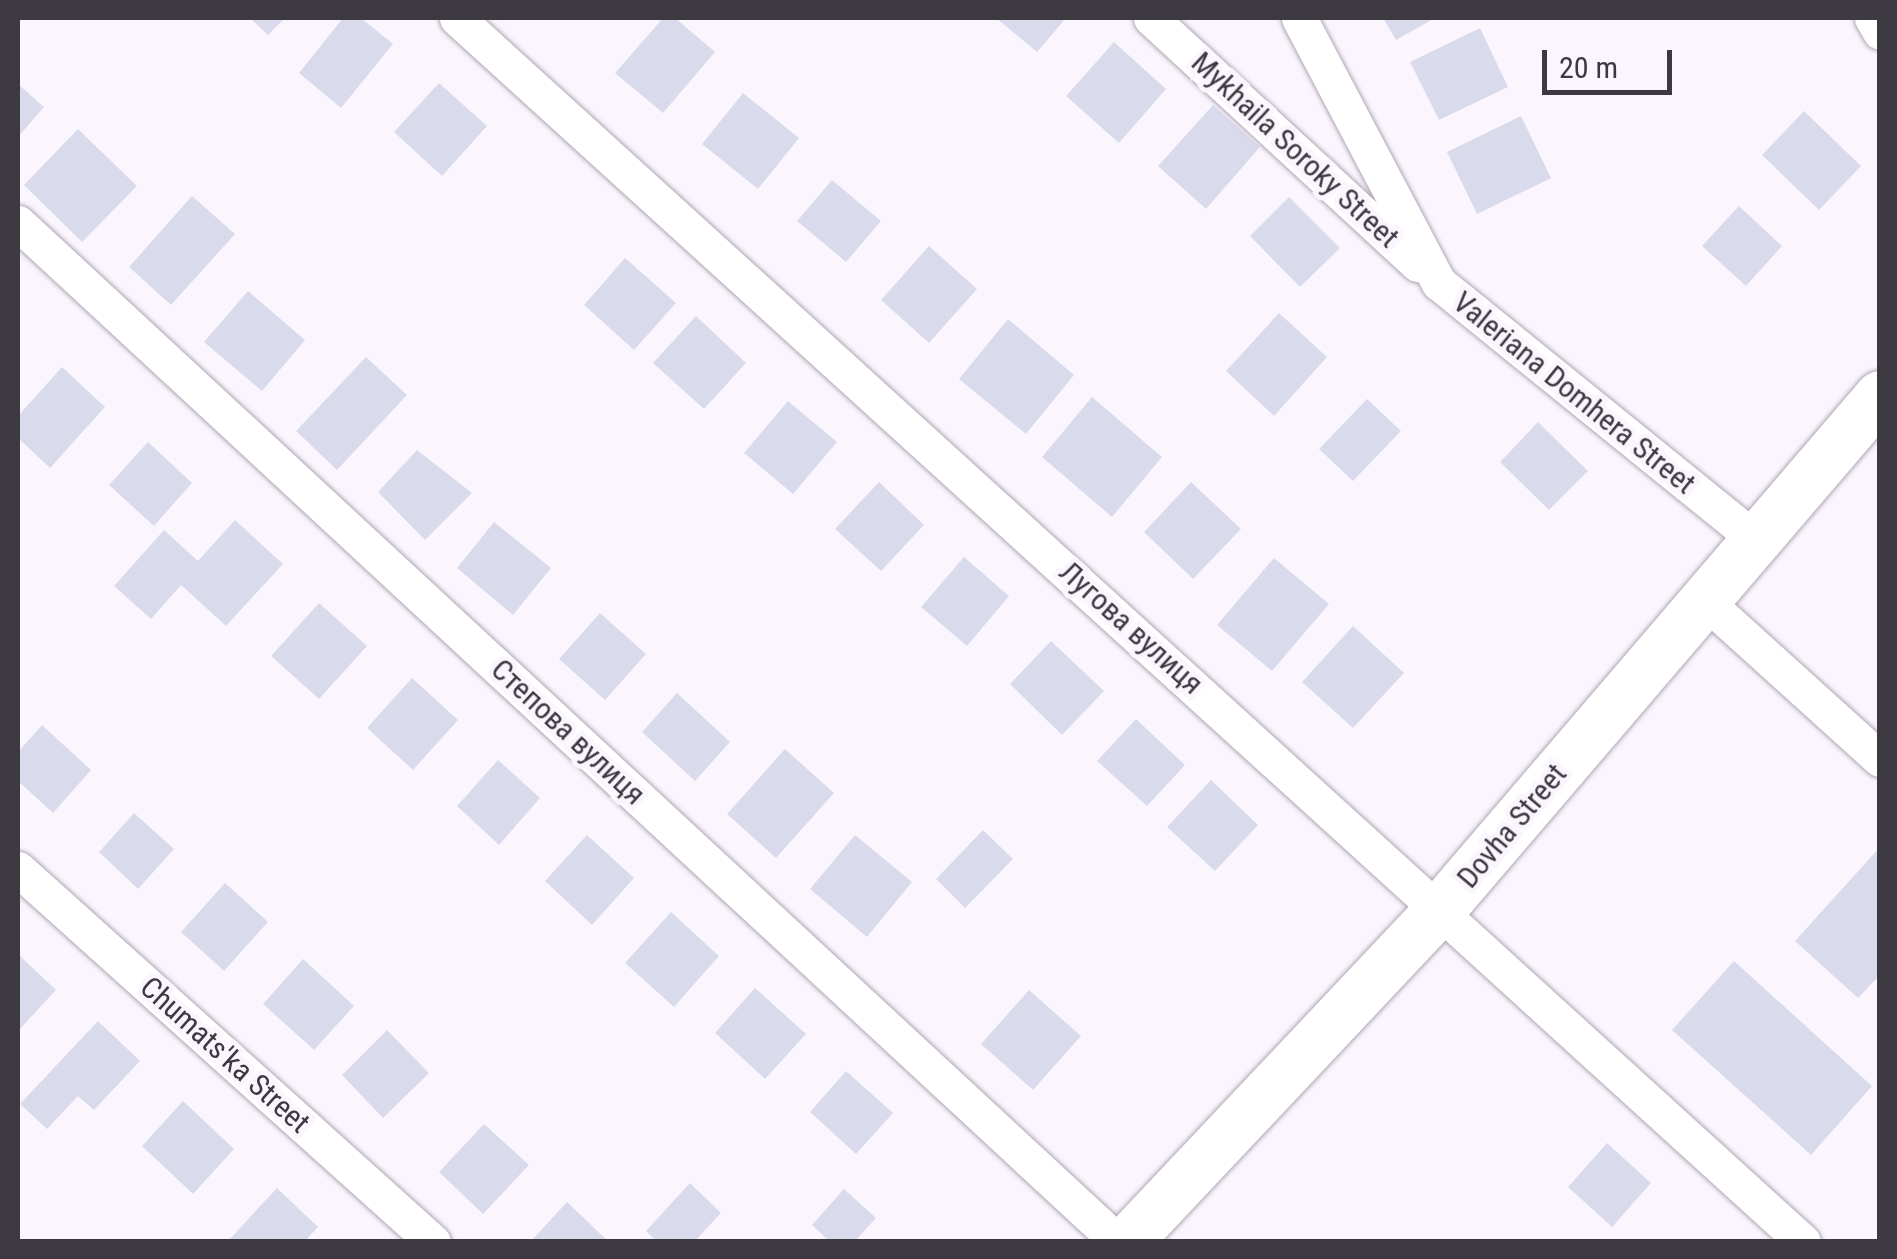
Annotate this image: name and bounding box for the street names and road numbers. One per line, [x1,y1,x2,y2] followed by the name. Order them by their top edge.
[1184,45,1406,255] street label: Mykhaila Soroky Street
[1446,284,1702,502] street label: Valeriana Domhera Street
[1052,554,1210,702] street label: Лугова вулиця
[484,652,652,812] street label: Степова вулиця
[1450,757,1574,895] street label: Dovha Street
[133,969,317,1141] street label: Chumats'ka Street

